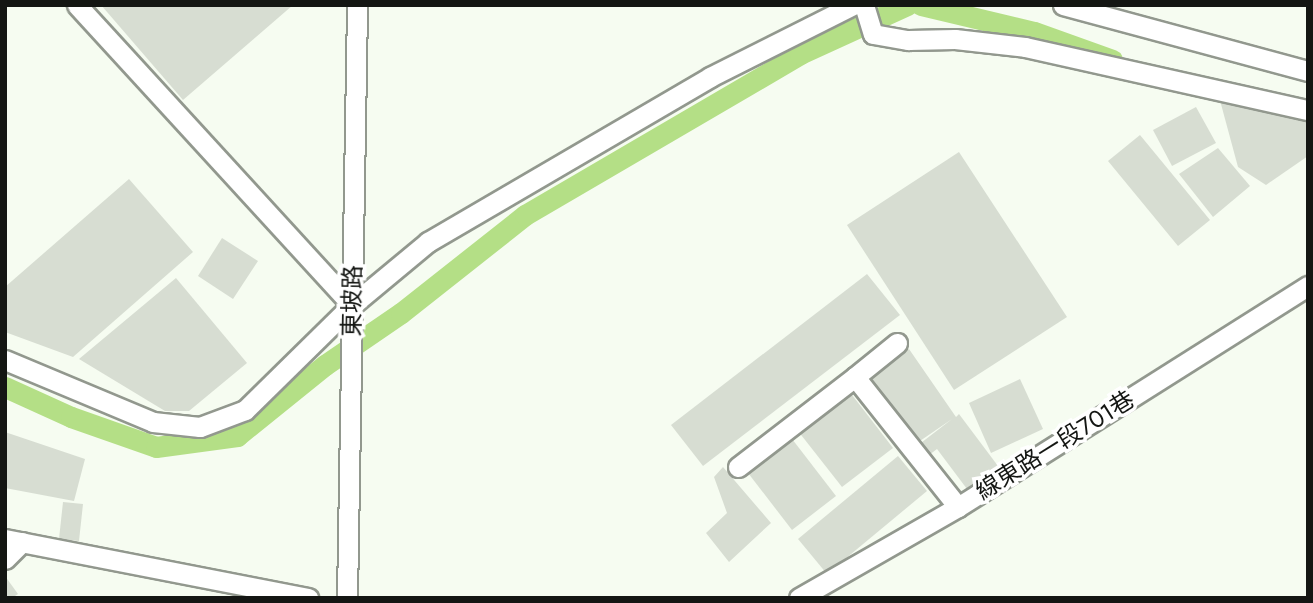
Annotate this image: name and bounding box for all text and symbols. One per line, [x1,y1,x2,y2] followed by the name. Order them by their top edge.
[337,265,367,337] street label: 東坡路
[970,385,1140,505] street label: 線東路一段701巷

